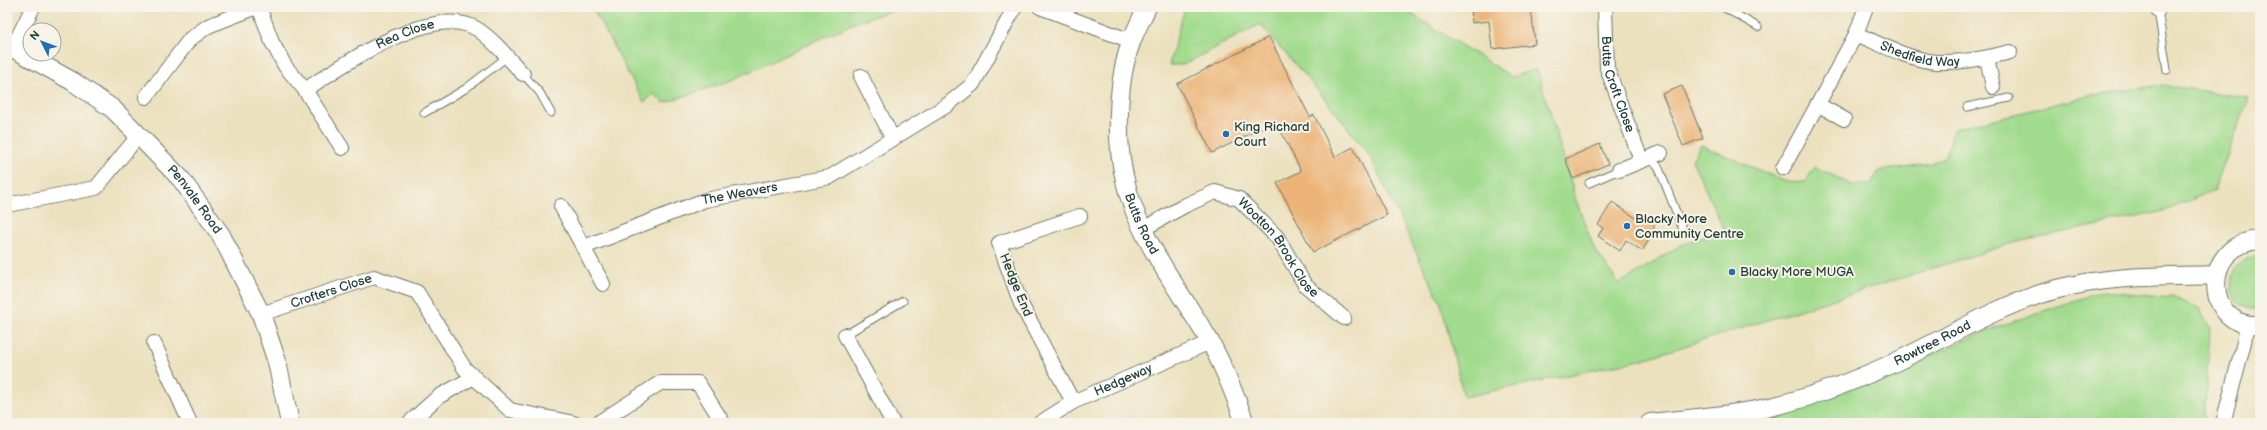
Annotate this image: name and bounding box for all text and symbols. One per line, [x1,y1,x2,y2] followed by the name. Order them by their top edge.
[373,16,436,53] street label: Rea Close
[22,22,62,62] north arrow
[27,28,43,43] text: N
[1598,36,1638,135] street label: Butts Croft Close
[1878,37,1961,70] street label: Shedfield Way
[1234,119,1309,150] place label: King Richard Court
[1221,129,1231,139] marker: King Richard Court
[164,162,225,237] street label: Penvale Road
[701,179,779,208] street label: The Weavers
[1121,191,1162,257] street label: Butts Road
[1234,194,1322,301] street label: Wootton Brook Close
[1635,211,1744,242] place label: Blacky More Community Centre
[1622,221,1632,231] marker: Blacky More Community Centre
[996,251,1036,319] street label: Hedge End
[1740,264,1854,280] place label: Blacky More MUGA
[1727,267,1737,277] marker: Blacky More MUGA
[289,270,374,312] street label: Crofters Close
[1891,317,1974,370] street label: Rowtree Road
[1092,360,1155,400] street label: Hedgeway

